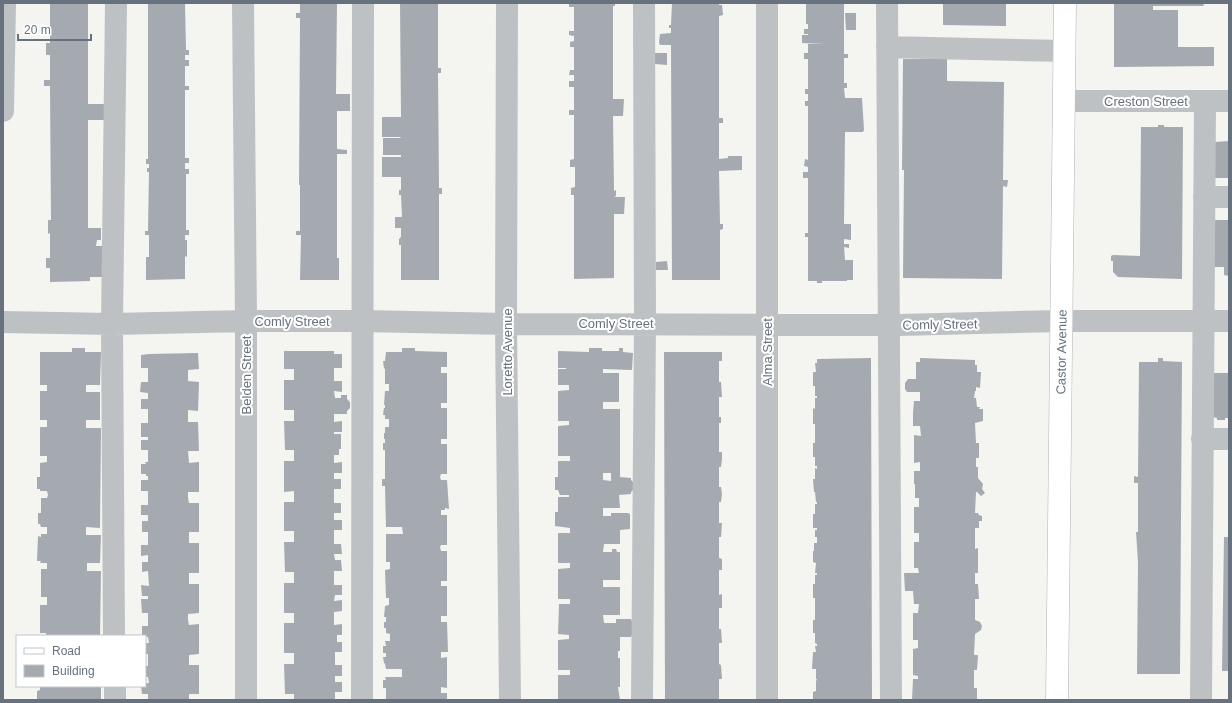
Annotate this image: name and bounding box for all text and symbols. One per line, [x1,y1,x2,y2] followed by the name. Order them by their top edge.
[18,16,91,42] scale bar
[24,23,51,37] text: 20 m
[1104,94,1188,109] street label: Creston Street
[500,308,515,396] street label: Loretto Avenue
[1053,309,1070,395] street label: Castor Avenue
[254,314,330,329] street label: Comly Street
[578,316,654,331] street label: Comly Street
[902,316,978,333] street label: Comly Street
[760,318,775,386] street label: Alma Street
[239,335,254,414] street label: Belden Street
[16,635,146,687] legend
[52,644,81,658] text: Road
[52,664,95,678] text: Building

